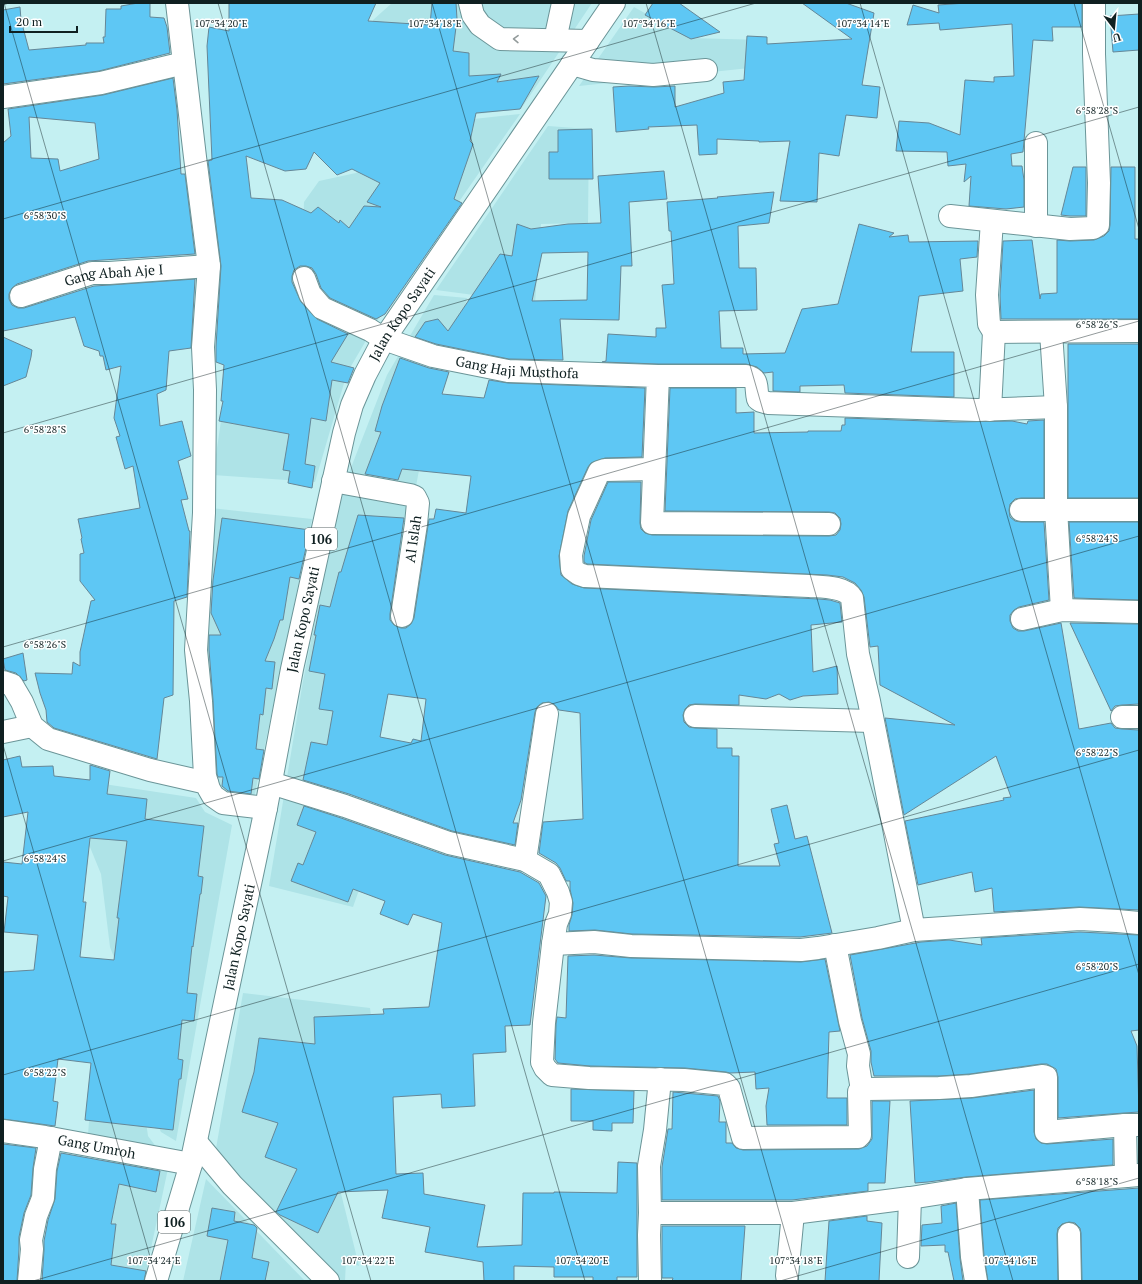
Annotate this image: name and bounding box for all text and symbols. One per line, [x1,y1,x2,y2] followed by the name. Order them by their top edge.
[10,8,77,34] scale bar
[1094,8,1134,48] north arrow
[16,14,43,29] text: 20 m
[194,17,248,30] text: 107°34'20"E
[408,17,462,30] text: 107°34'18"E
[622,17,676,30] text: 107°34'16"E
[836,17,890,30] text: 107°34'14"E
[1111,30,1122,45] text: U
[513,35,519,44] one-way arrow
[1076,104,1118,117] text: 6°58'28"S
[24,209,66,222] text: 6°58'30"S
[62,259,164,290] street label: Gang Abah Aje I
[364,264,439,364] street label: Jalan Kopo Sayati
[1076,318,1118,331] text: 6°58'26"S
[454,351,579,382] street label: Gang Haji Musthofa
[24,423,66,436] text: 6°58'28"S
[400,514,425,564] street label: Al Islah
[305,528,337,550] road number: 106
[1076,532,1118,545] text: 6°58'24"S
[282,565,323,674] street label: Jalan Kopo Sayati
[24,638,66,651] text: 6°58'26"S
[1076,746,1118,759] text: 6°58'22"S
[24,852,66,865] text: 6°58'24"S
[218,882,259,992] street label: Jalan Kopo Sayati
[1076,960,1118,973] text: 6°58'20"S
[24,1066,66,1079] text: 6°58'22"S
[56,1130,137,1163] street label: Gang Umroh
[1076,1175,1118,1188] text: 6°58'18"S
[158,1211,190,1233] road number: 106
[127,1254,181,1267] text: 107°34'24"E
[341,1254,395,1267] text: 107°34'22"E
[555,1254,609,1267] text: 107°34'20"E
[769,1254,823,1267] text: 107°34'18"E
[983,1254,1037,1267] text: 107°34'16"E

